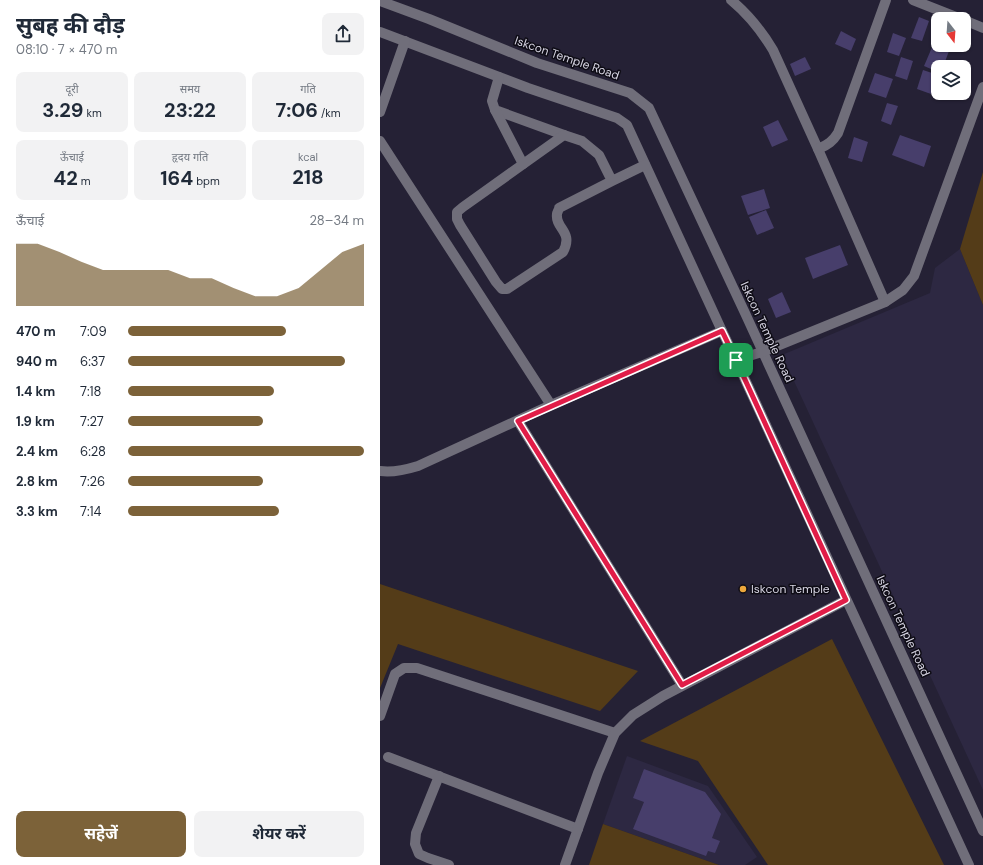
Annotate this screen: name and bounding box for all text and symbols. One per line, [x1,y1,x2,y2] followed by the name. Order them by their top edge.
[16,11,125,40] text: सुबह की दौड़
[931,12,971,52] north arrow
[931,12,971,100] map controls
[322,13,364,55] button: share
[512,33,622,83] street label: Iskcon Temple Road
[16,41,117,58] text: 08:10 · 7 × 470 m
[931,60,971,100] button: layers
[65,82,79,96] text: दूरी
[180,82,200,96] text: समय
[300,82,316,96] text: गति
[42,97,83,123] text: 3.29
[164,97,216,123] text: 23:22
[275,97,318,123] text: 7:06
[83,106,102,120] text: km
[318,106,341,120] text: /km
[60,150,84,164] text: ऊँचाई
[172,150,208,164] text: हृदय गति
[298,150,318,164] text: kcal
[292,164,324,190] text: 218
[53,165,78,191] text: 42
[160,165,193,191] text: 164
[78,174,91,188] text: m
[193,174,220,188] text: bpm
[16,212,44,229] text: ऊँचाई
[310,212,364,229] text: 28–34 m
[737,279,797,385] street label: Iskcon Temple Road
[16,323,56,340] text: 470 m
[80,323,107,340] text: 7:09
[719,343,753,377] pin
[725,349,747,371] icon: arrive
[16,353,57,370] text: 940 m
[80,353,105,370] text: 6:37
[16,383,55,400] text: 1.4 km
[80,383,102,400] text: 7:18
[16,413,55,430] text: 1.9 km
[80,413,104,430] text: 7:27
[16,443,58,460] text: 2.4 km
[80,443,106,460] text: 6:28
[16,473,58,490] text: 2.8 km
[80,473,105,490] text: 7:26
[16,503,58,520] text: 3.3 km
[80,503,102,520] text: 7:14
[873,573,933,679] street label: Iskcon Temple Road
[751,581,830,597] place label: Iskcon Temple
[738,584,748,594] marker: Iskcon Temple
[16,811,186,857] button: सहेजें
[194,811,364,857] button: शेयर करें

